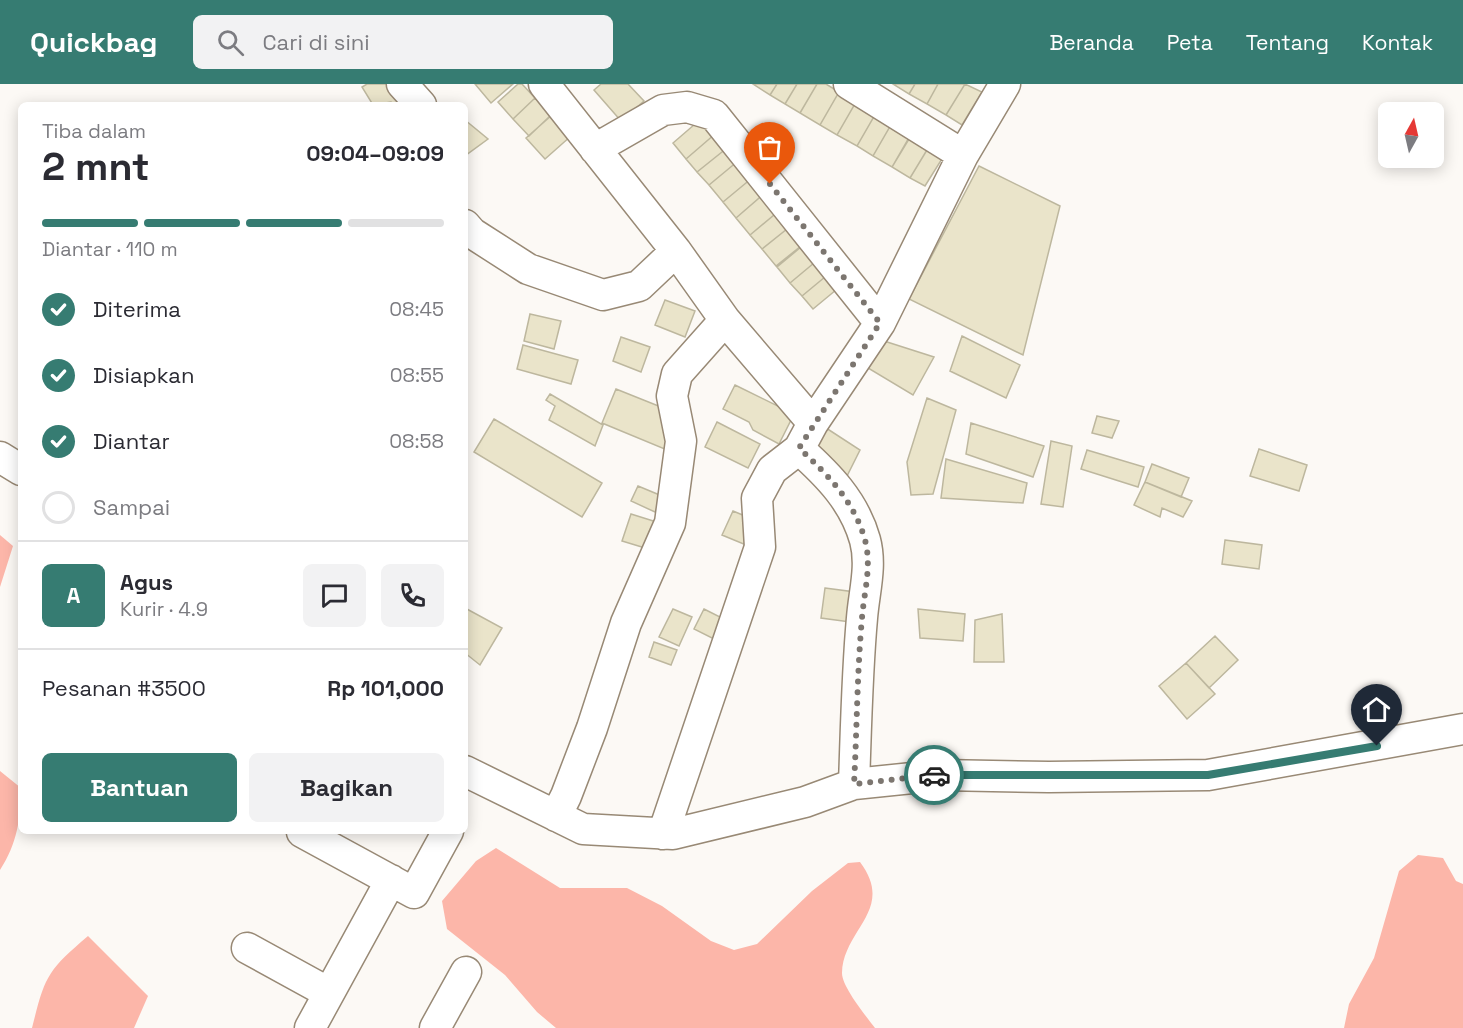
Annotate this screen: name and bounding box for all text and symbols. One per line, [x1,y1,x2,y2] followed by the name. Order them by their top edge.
[193,15,613,69] search box
[30,24,157,60] text: Quickbag
[214,26,247,59] icon: search
[262,28,370,56] text: Cari di sini
[1049,29,1134,56] text: Beranda
[1167,29,1213,56] text: Peta
[1246,29,1329,56] text: Tentang
[1362,29,1433,56] text: Kontak
[1378,102,1444,168] north arrow
[1378,102,1444,168] map controls
[42,118,146,144] text: Tiba dalam
[744,122,795,184] pin
[753,131,786,164] icon: bag
[306,139,444,167] text: 09:04–09:09
[42,142,150,191] text: 2 mnt
[42,236,178,262] text: Diantar · 110 m
[42,293,75,326] icon: check
[93,295,181,323] text: Diterima
[389,296,444,322] text: 08:45
[42,359,75,392] icon: check
[93,361,195,389] text: Disiapkan
[390,362,444,388] text: 08:55
[42,425,75,458] icon: check
[93,427,170,455] text: Diantar
[389,428,444,454] text: 08:58
[93,493,170,521] text: Sampai
[303,564,366,627] button: chat
[381,564,444,627] button: phone
[120,568,173,596] text: Agus
[67,581,80,609] text: A
[120,596,208,622] text: Kurir · 4.9
[42,674,206,702] text: Pesanan #3500
[327,674,444,702] text: Rp 101,000
[1351,684,1402,746] pin
[1360,693,1393,726] icon: home
[904,745,964,805] courier
[42,753,237,822] button: Bantuan
[249,753,444,822] button: Bagikan
[918,759,951,792] icon: car

